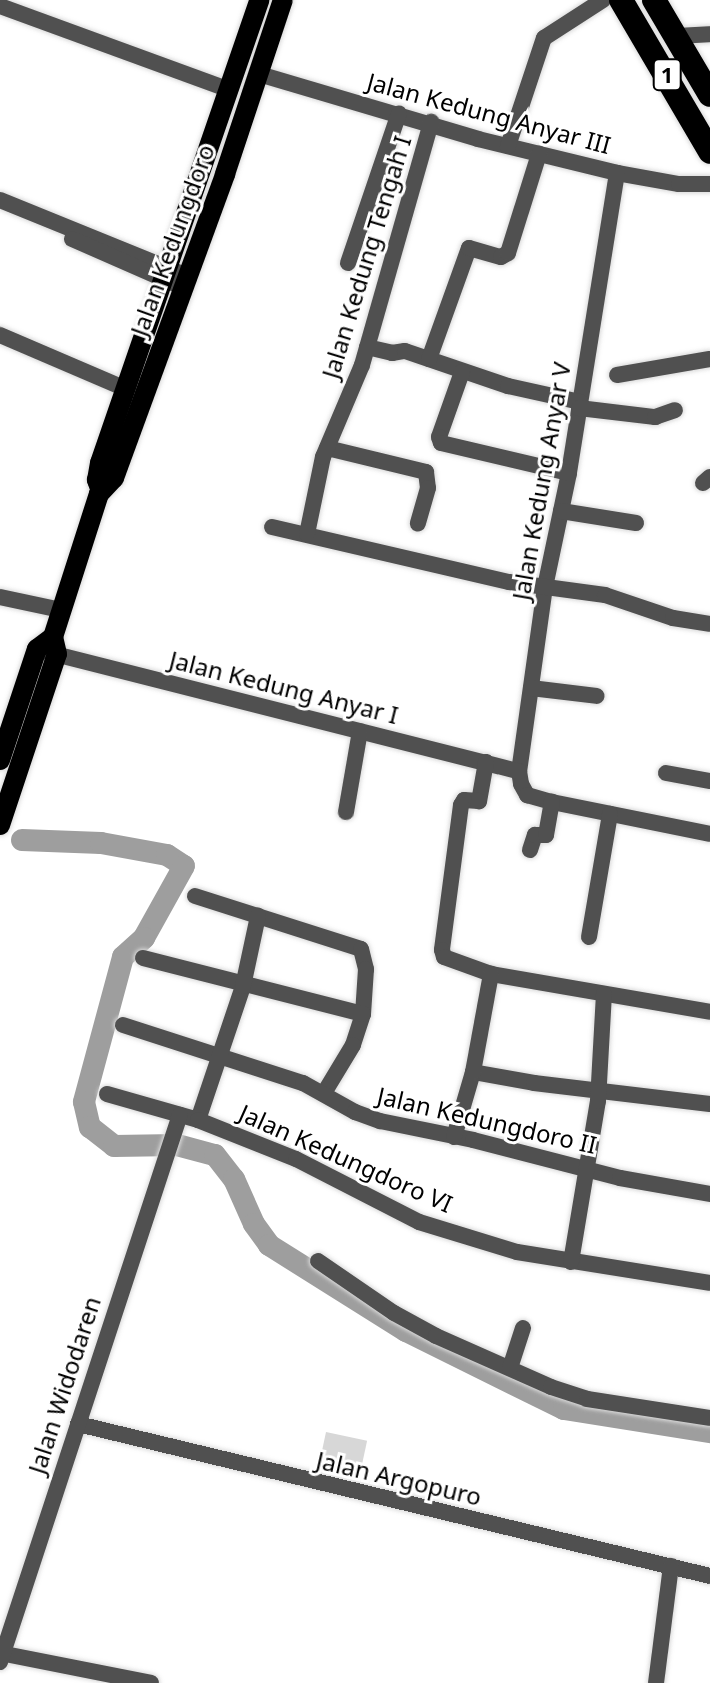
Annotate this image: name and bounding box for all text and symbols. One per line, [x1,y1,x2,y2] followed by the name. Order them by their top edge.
[651,57,683,93] road number: 1
[364,67,614,159] street label: Jalan Kedung Anyar III
[315,132,417,382] street label: Jalan Kedung Tengah I
[124,140,220,340] street label: Jalan Kedungdoro
[506,360,576,602] street label: Jalan Kedung Anyar V
[167,645,401,729] street label: Jalan Kedung Anyar I
[375,1081,599,1159] street label: Jalan Kedungdoro II
[235,1098,457,1218] street label: Jalan Kedungdoro VI
[22,1293,106,1477] street label: Jalan Widodaren
[314,1445,484,1511] street label: Jalan Argopuro

